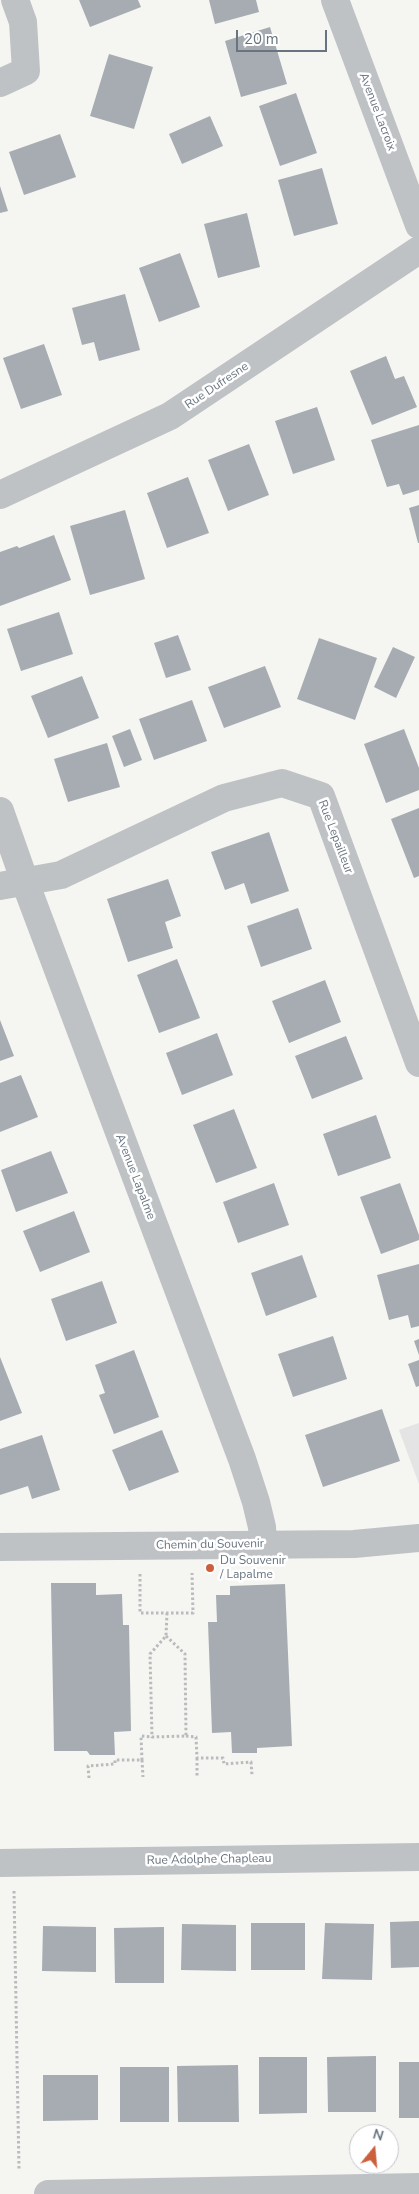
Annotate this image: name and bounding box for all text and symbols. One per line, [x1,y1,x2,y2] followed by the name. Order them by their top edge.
[239,20,330,52] scale bar
[244,29,279,49] text: 20 m
[356,71,398,153] street label: Avenue Lacroix
[183,359,251,413] street label: Rue Dufresne
[314,798,356,876] street label: Rue Lepailleur
[112,1132,158,1222] street label: Avenue Lapalme
[156,1537,264,1553] street label: Chemin du Souvenir
[220,1554,286,1582] place label: Du Souvenir / Lapalme
[204,1562,216,1574] marker: Du Souvenir / Lapalme
[147,1852,271,1868] street label: Rue Adolphe Chapleau
[349,2124,399,2174] north arrow
[370,2125,386,2146] text: N

